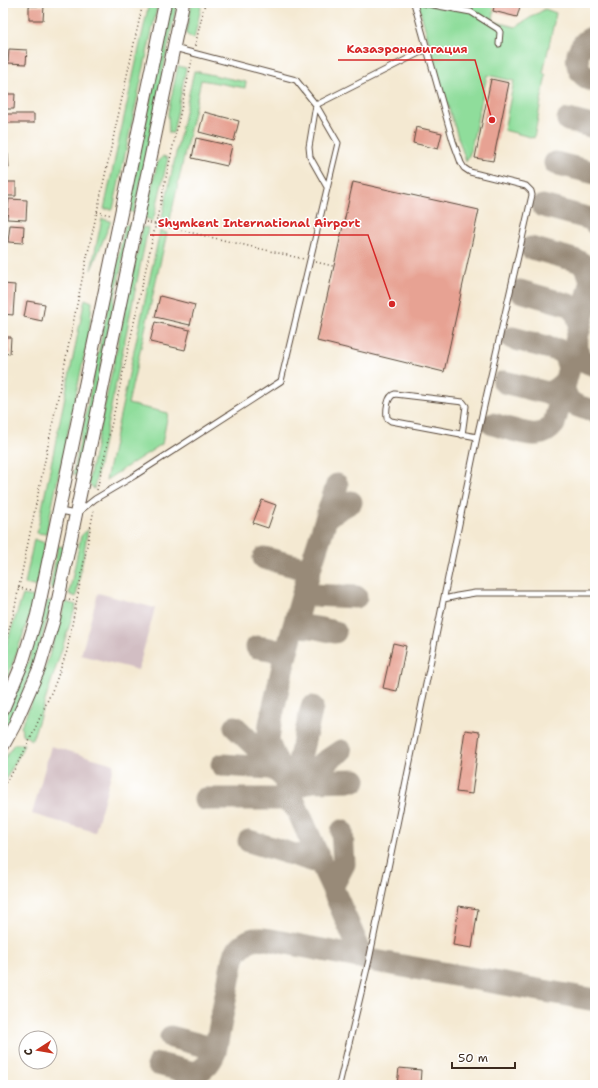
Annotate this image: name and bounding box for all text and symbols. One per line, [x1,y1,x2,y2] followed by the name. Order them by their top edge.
[338,36,475,60] callout: Казаэронавигация
[346,41,468,57] text: Казаэронавигация
[150,211,368,235] callout: Shymkent International Airport
[158,215,360,231] text: Shymkent International Airport
[18,1030,58,1070] north arrow
[452,1044,515,1070] scale bar
[21,1047,37,1057] text: С
[458,1050,488,1066] text: 50 m

